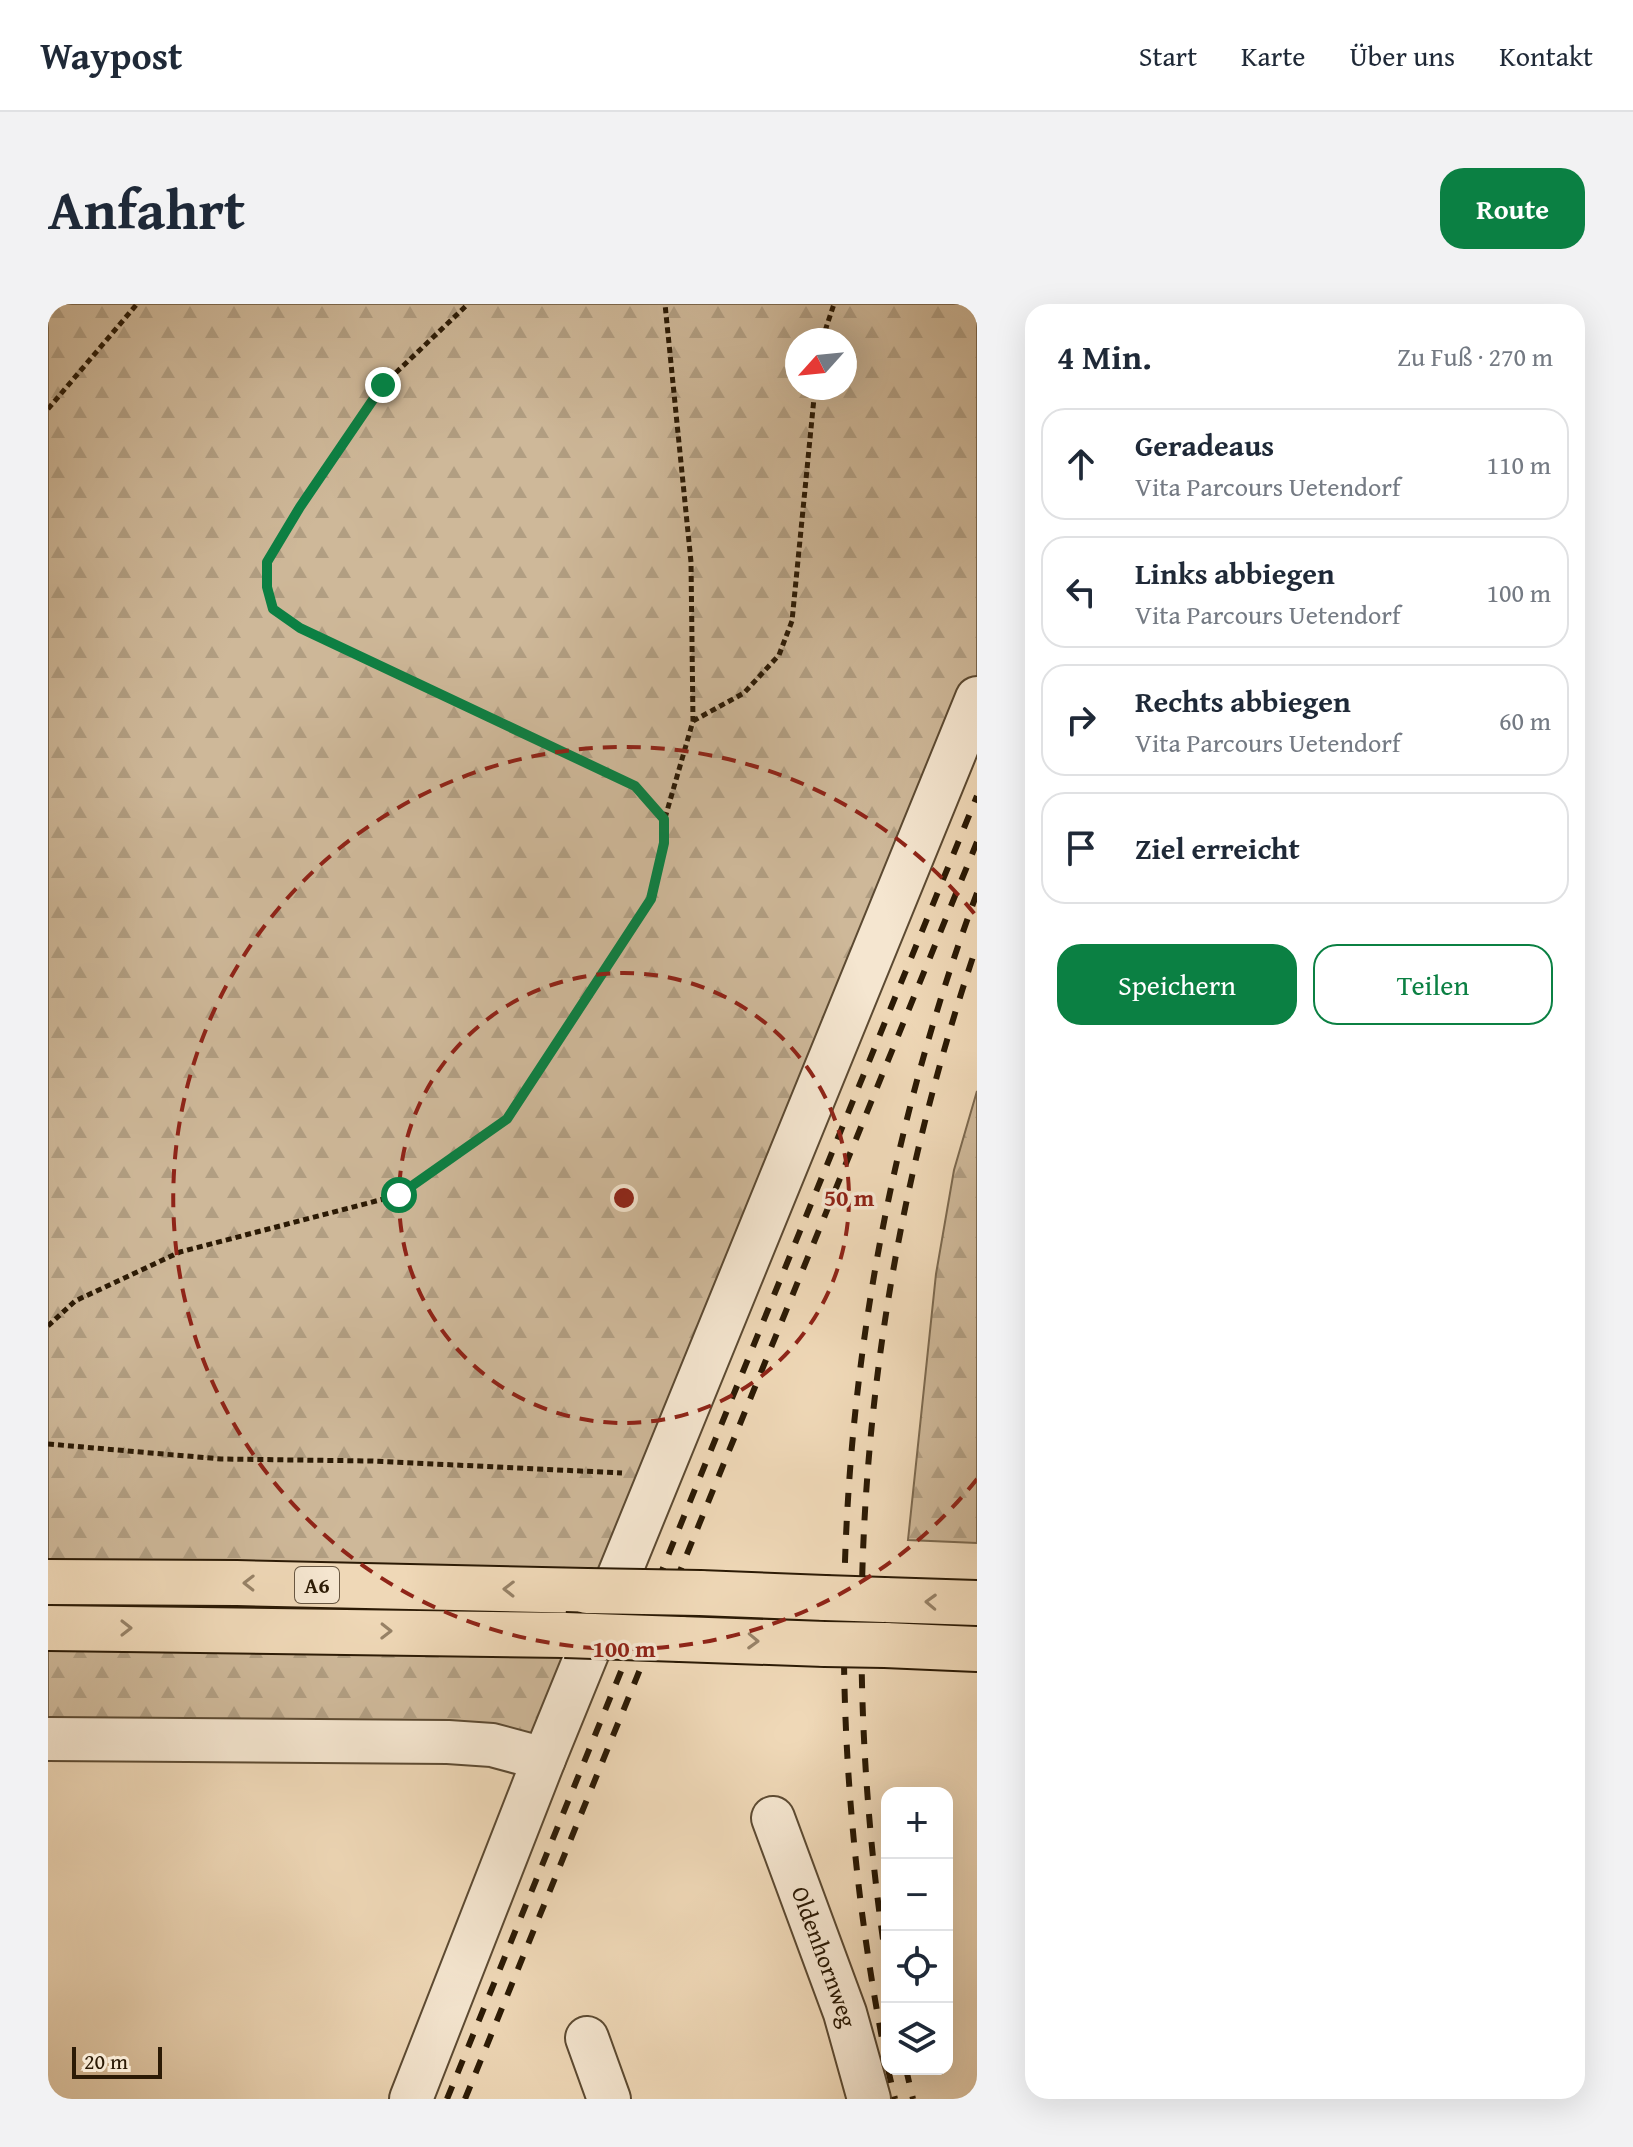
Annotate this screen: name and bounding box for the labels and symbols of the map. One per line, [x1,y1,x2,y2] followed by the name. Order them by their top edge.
[785,328,857,400] north arrow
[365,367,401,403] route end
[381,1177,417,1213] route start
[824,1180,875,1215] text: 50 m
[610,1184,638,1212] centre of rings
[295,1567,339,1603] road number: A6
[242,1575,255,1592] one-way arrow
[502,1580,515,1597] one-way arrow
[924,1593,937,1610] one-way arrow
[120,1619,133,1637] one-way arrow
[380,1623,393,1640] one-way arrow
[592,1631,656,1666] text: 100 m
[747,1633,760,1650] one-way arrow
[783,1881,866,2031] street label: Oldenhornweg
[72,2043,162,2079] scale bar

